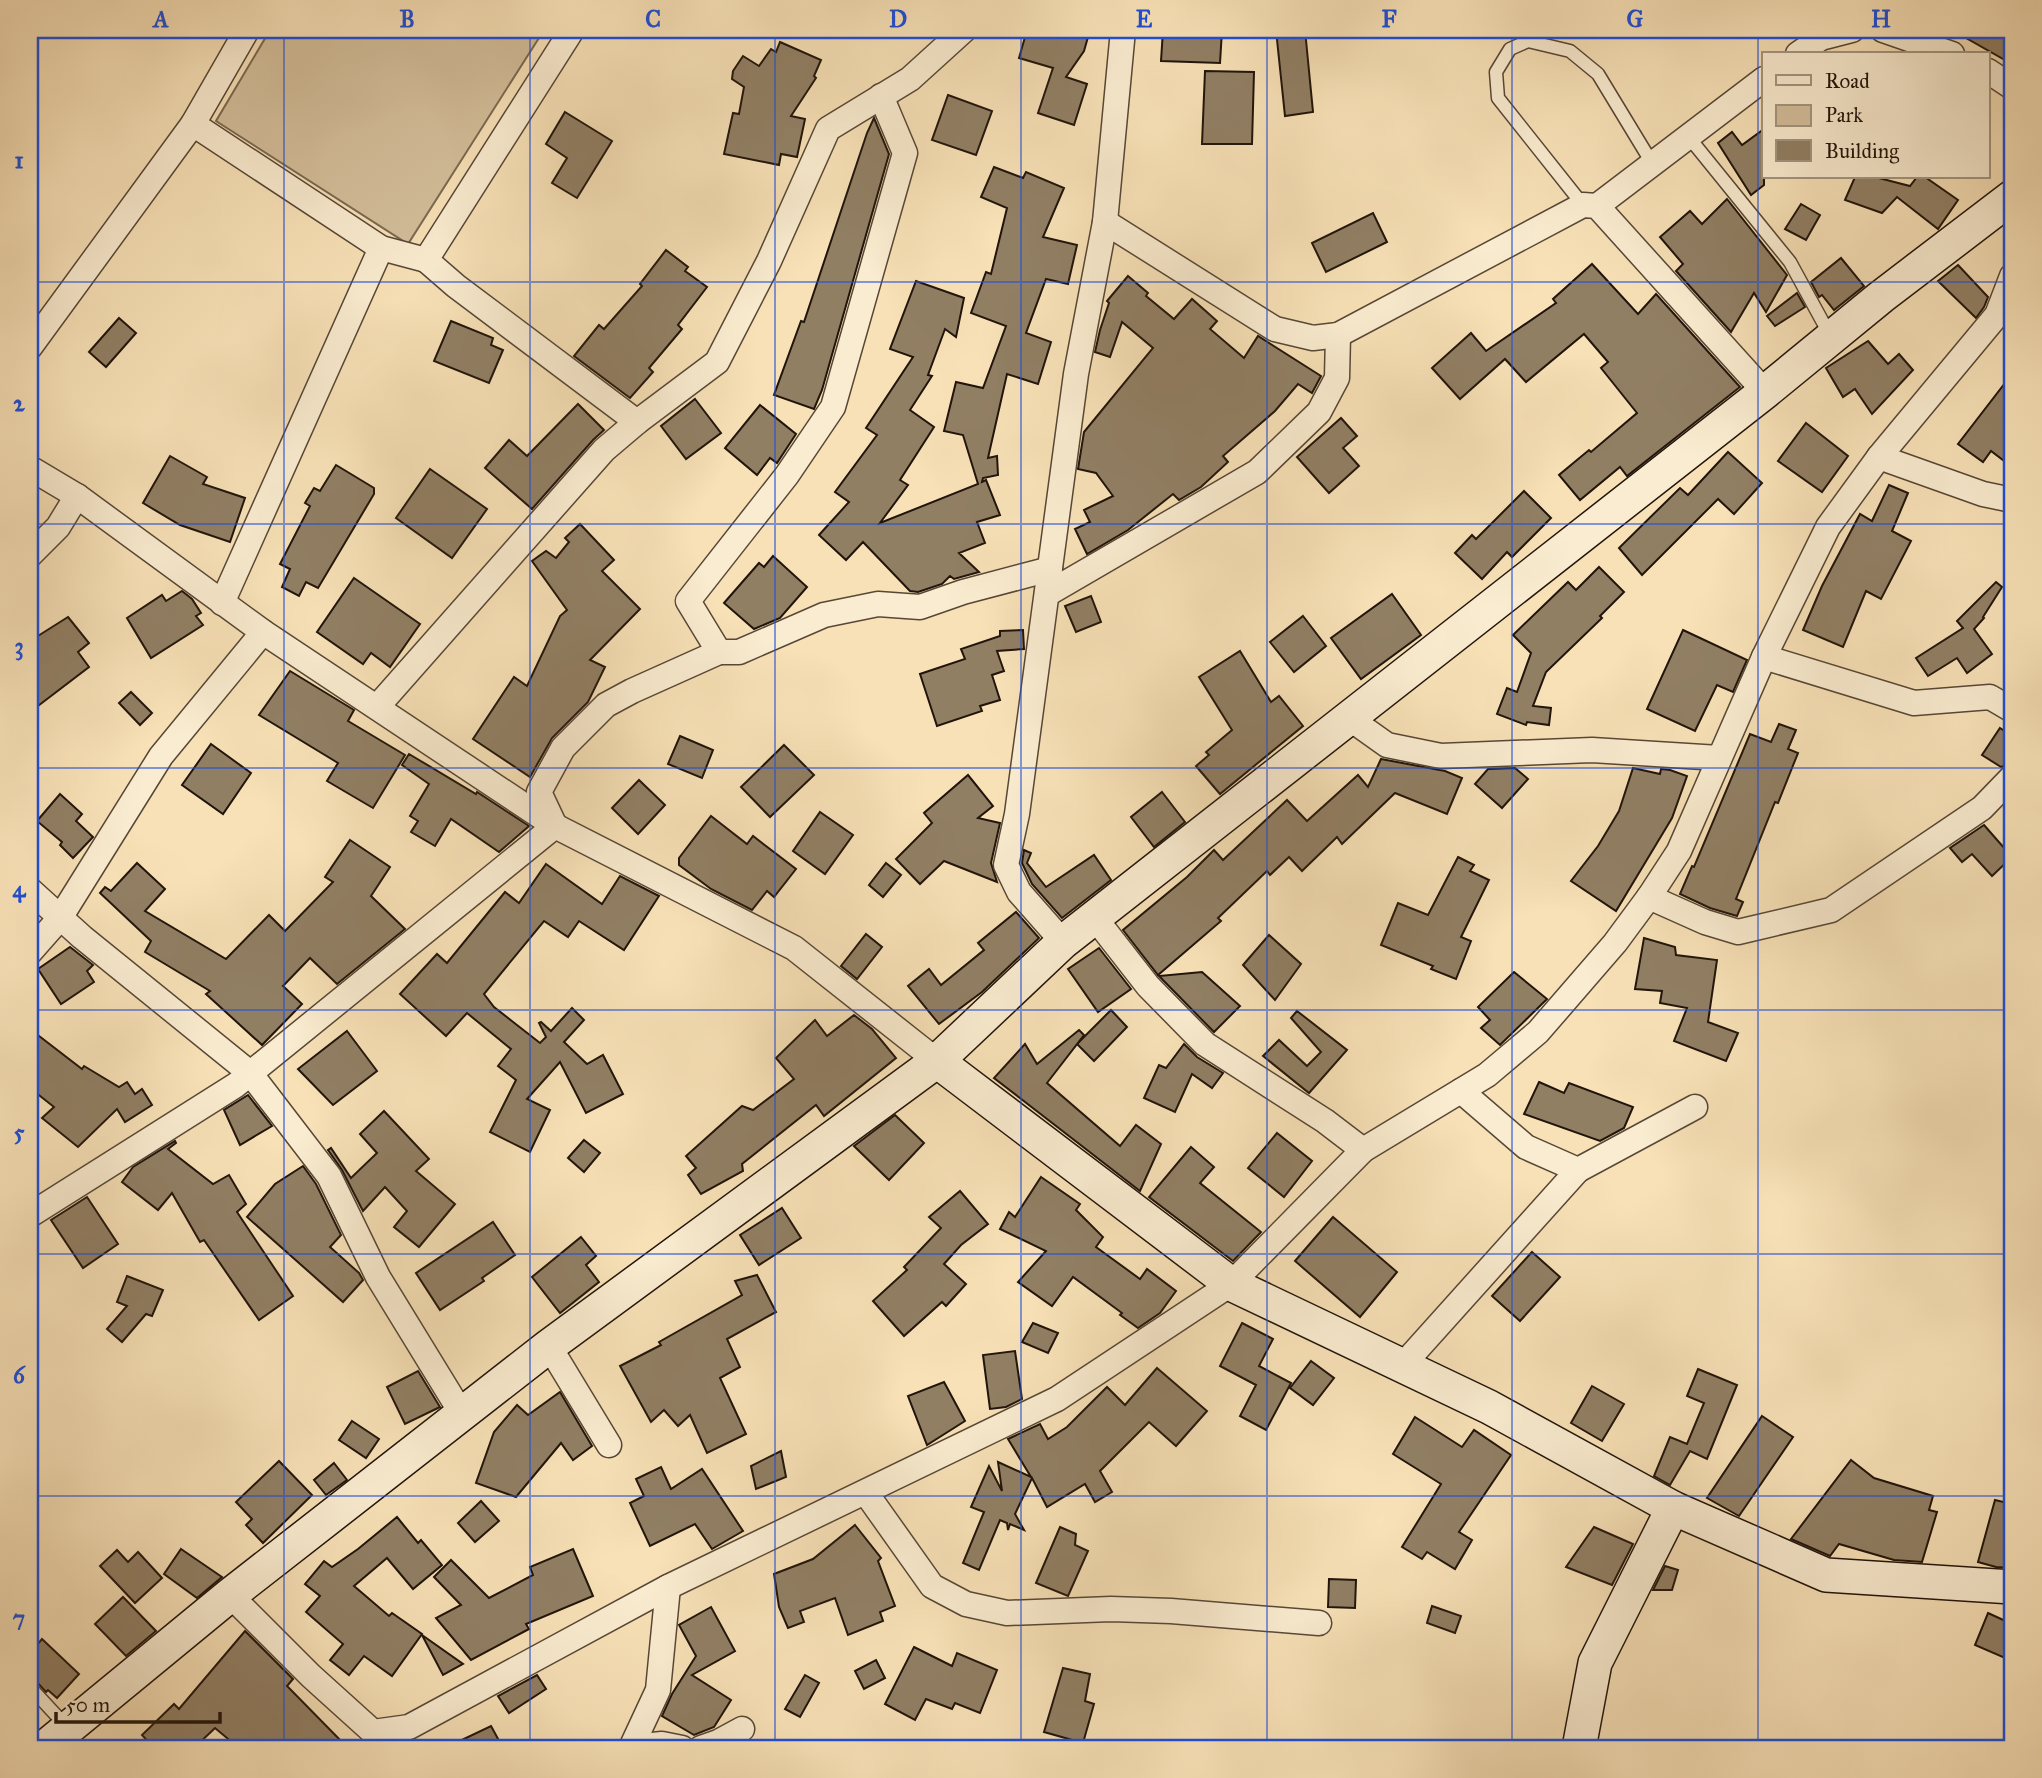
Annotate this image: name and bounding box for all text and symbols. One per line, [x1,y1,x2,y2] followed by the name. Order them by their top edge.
[151,5,169,33] text: A
[399,5,415,33] text: B
[645,5,661,33] text: C
[889,5,907,33] text: D
[1136,5,1153,33] text: E
[1381,5,1397,33] text: F
[1627,5,1644,33] text: G
[1871,5,1891,33] text: H
[1762,52,1990,178] legend
[1825,68,1870,94] text: Road
[1825,102,1863,128] text: Park
[1825,138,1899,164] text: Building
[14,146,24,174] text: 1
[13,389,25,417] text: 2
[14,632,24,661] text: 3
[13,875,27,903] text: 4
[14,1118,25,1146] text: 5
[13,1361,26,1389] text: 6
[13,1604,25,1632] text: 7
[56,1680,220,1724] scale bar
[66,1692,111,1718] text: 50 m

